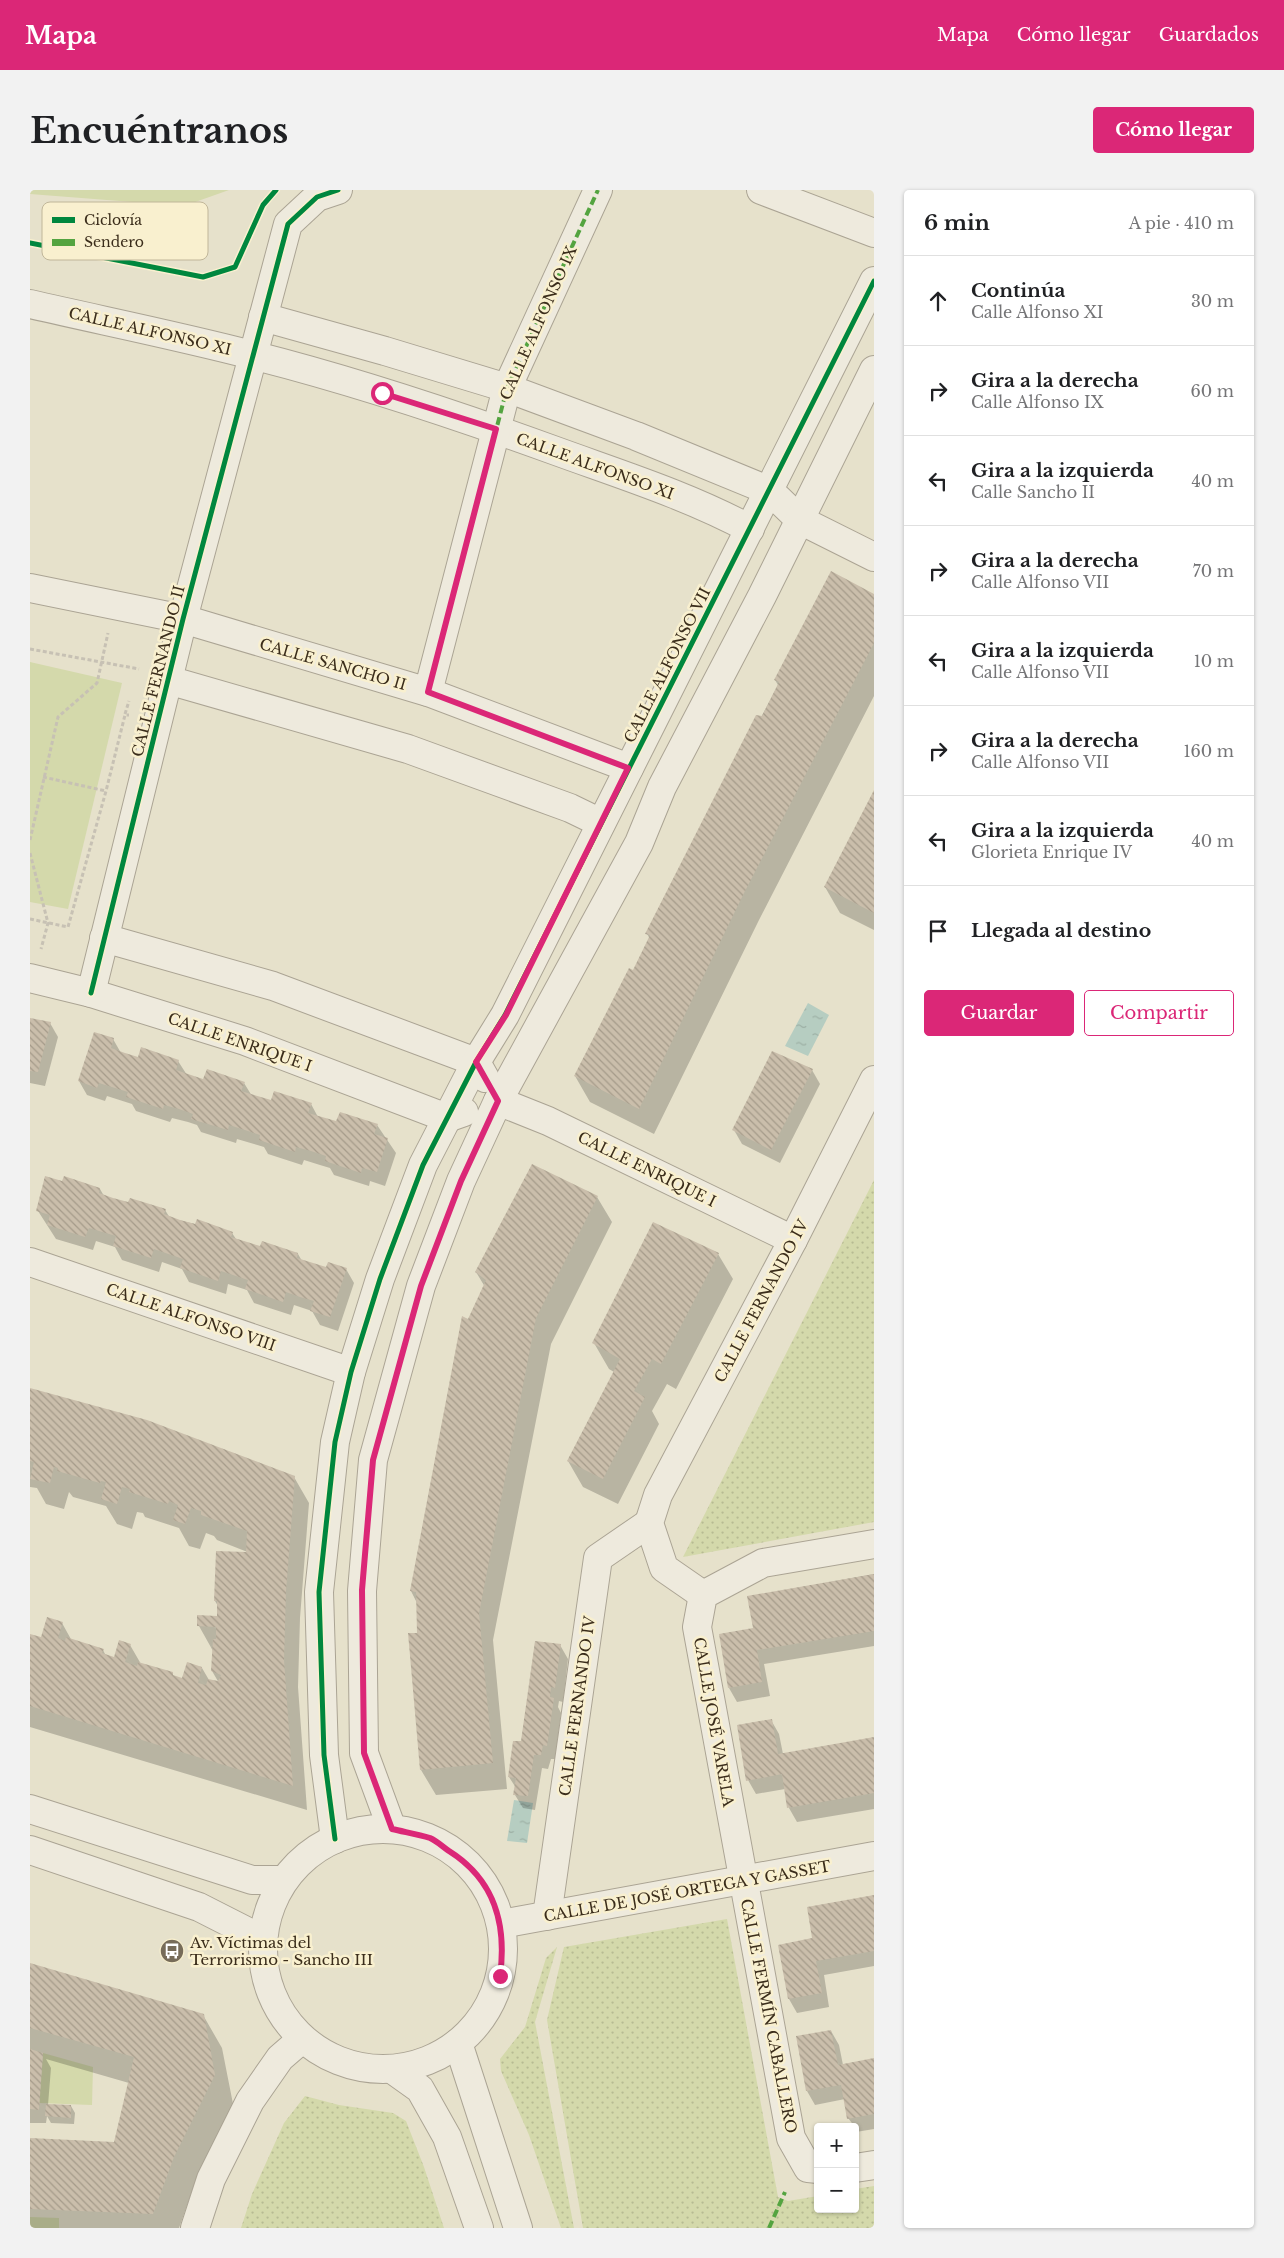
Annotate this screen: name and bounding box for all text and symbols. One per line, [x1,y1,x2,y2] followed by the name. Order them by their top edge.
[25,21,97,50] text: Mapa
[937,24,989,46] text: Mapa
[1017,24,1131,46] text: Cómo llegar
[1159,24,1259,46] text: Guardados
[1093,107,1254,153] button: Cómo llegar
[30,109,288,152] text: Encuéntranos
[42,202,208,260] legend
[924,210,990,236] text: 6 min
[84,211,142,229] text: Ciclovía
[1129,213,1234,233] text: A pie · 410 m
[84,233,144,251] text: Sendero
[495,242,581,403] street label: CALLE ALFONSO IX
[971,279,1065,302] text: Continúa
[924,287,952,315] icon: ahead
[1191,291,1234,311] text: 30 m
[971,302,1103,322] text: Calle Alfonso XI
[67,303,233,359] street label: CALLE ALFONSO XI
[971,369,1139,392] text: Gira a la derecha
[924,377,952,405] icon: right
[1191,381,1234,401] text: 60 m
[371,382,394,405] route start
[971,392,1104,412] text: Calle Alfonso IX
[514,429,676,503] street label: CALLE ALFONSO XI
[971,459,1154,482] text: Gira a la izquierda
[924,467,952,495] icon: left
[1191,471,1234,491] text: 40 m
[971,482,1095,502] text: Calle Sancho II
[971,549,1139,572] text: Gira a la derecha
[924,557,952,585] icon: right
[1193,561,1234,581] text: 70 m
[971,572,1109,592] text: Calle Alfonso VII
[127,583,189,759] street label: CALLE FERNANDO II
[620,584,714,746] street label: CALLE ALFONSO VII
[257,634,409,694] street label: CALLE SANCHO II
[971,639,1154,662] text: Gira a la izquierda
[924,647,952,675] icon: left
[1194,651,1234,671] text: 10 m
[971,662,1109,682] text: Calle Alfonso VII
[971,729,1139,752] text: Gira a la derecha
[924,737,952,765] icon: right
[1183,741,1234,761] text: 160 m
[971,752,1109,772] text: Calle Alfonso VII
[971,819,1154,842] text: Gira a la izquierda
[924,827,952,855] icon: left
[1191,831,1234,851] text: 40 m
[971,842,1132,862] text: Glorieta Enrique IV
[924,917,952,945] icon: arrive
[971,919,1151,942] text: Llegada al destino
[924,990,1074,1036] button: Guardar
[1084,990,1234,1036] button: Compartir
[165,1008,315,1076] street label: CALLE ENRIQUE I
[575,1127,719,1211] street label: CALLE ENRIQUE I
[710,1216,812,1386] street label: CALLE FERNANDO IV
[104,1279,278,1355] street label: CALLE ALFONSO VIII
[555,1615,599,1797] street label: CALLE FERNANDO IV
[690,1636,738,1809] street label: CALLE JOSÉ VARELA
[542,1856,832,1926] street label: CALLE DE JOSÉ ORTEGA Y GASSET
[737,1897,801,2135] street label: CALLE FERMÍN CABALLERO
[189,1933,373,1969] place label: Av. Víctimas del Terrorismo - Sancho III
[159,1938,185,1964] bus stop icon: Av. Víctimas del Terrorismo - Sancho III
[489,1965,512,1988] route end
[814,2123,859,2213] map controls
[814,2123,859,2168] button: +
[814,2168,859,2213] button: −

